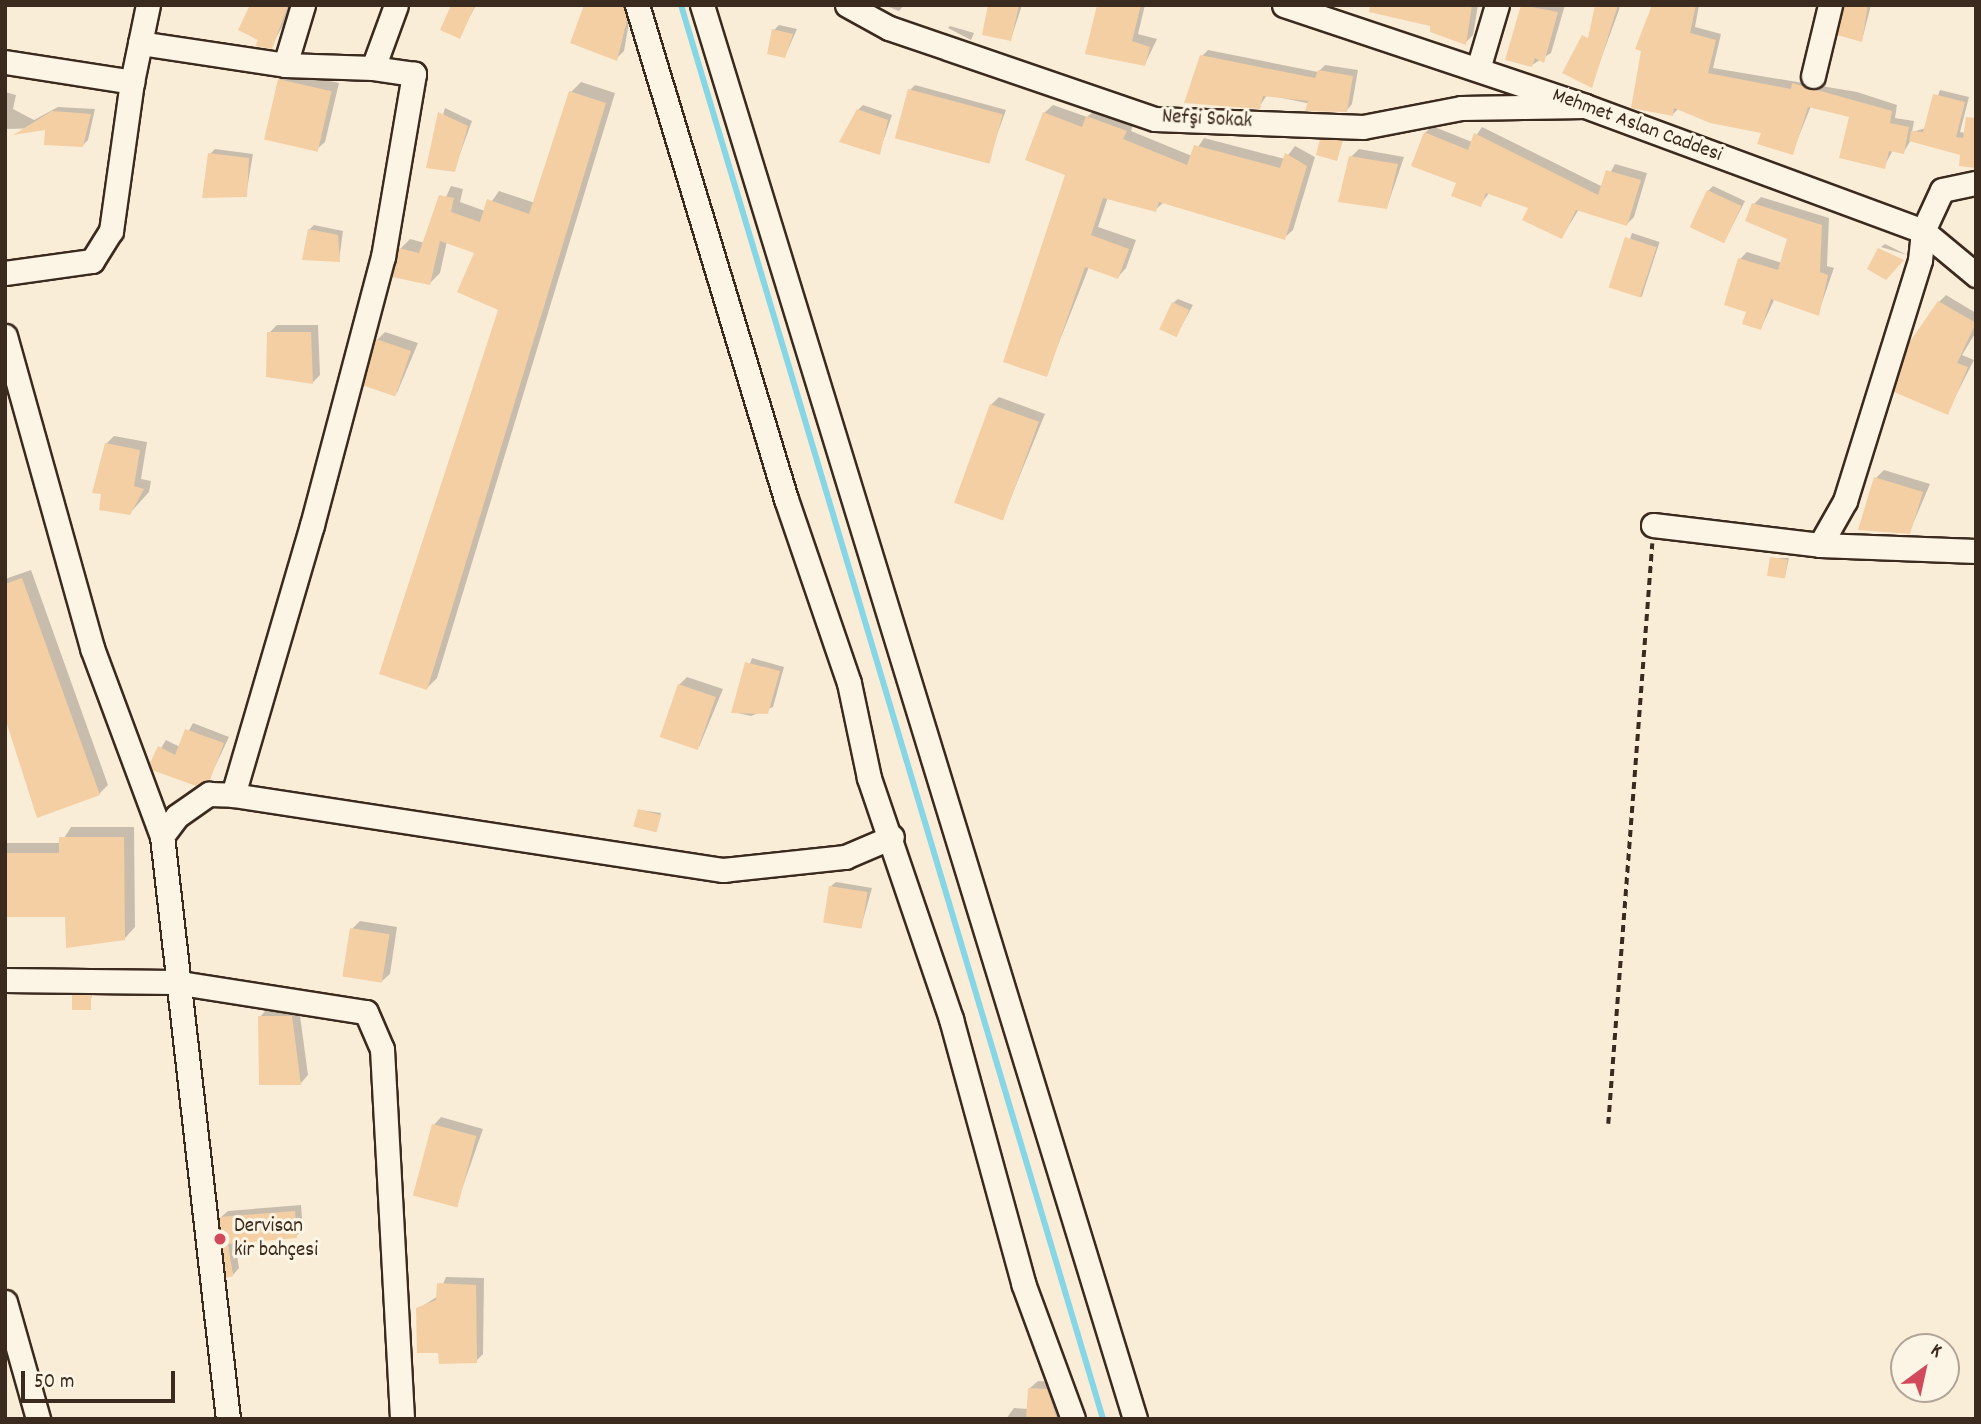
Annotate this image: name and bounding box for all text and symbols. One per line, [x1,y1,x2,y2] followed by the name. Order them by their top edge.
[1549,84,1725,168] street label: Mehmet Aslan Caddesi
[1161,105,1253,135] street label: Nefşi Sokak
[234,1214,318,1264] place label: Dervisan kir bahçesi
[212,1231,228,1247] marker: Dervisan kir bahçesi
[1890,1333,1960,1403] north arrow
[1925,1338,1947,1365] text: K
[24,1358,178,1402] scale bar
[34,1368,74,1398] text: 50 m

